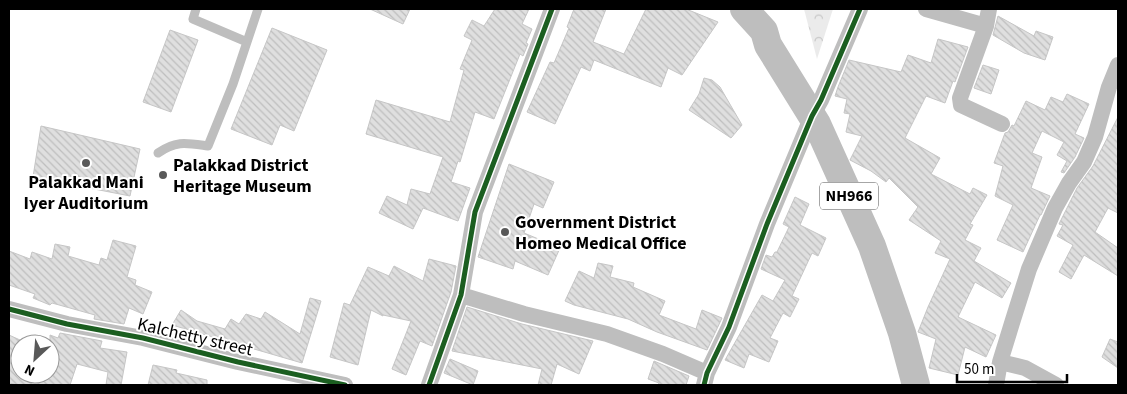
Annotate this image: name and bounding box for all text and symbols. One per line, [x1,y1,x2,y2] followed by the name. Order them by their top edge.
[173,153,312,199] place label: Palakkad District Heritage Museum
[80,157,92,169] marker: Palakkad Mani Iyer Auditorium
[157,169,169,181] marker: Palakkad District Heritage Museum
[24,170,148,216] place label: Palakkad Mani Iyer Auditorium
[820,182,878,210] road number: NH966
[515,210,687,256] place label: Government District Homeo Medical Office
[499,226,511,238] marker: Government District Homeo Medical Office
[135,312,255,362] street label: Kalchetty street
[10,334,60,384] north arrow
[957,352,1067,384] scale bar
[21,359,38,381] text: N
[964,359,994,380] text: 50 m

